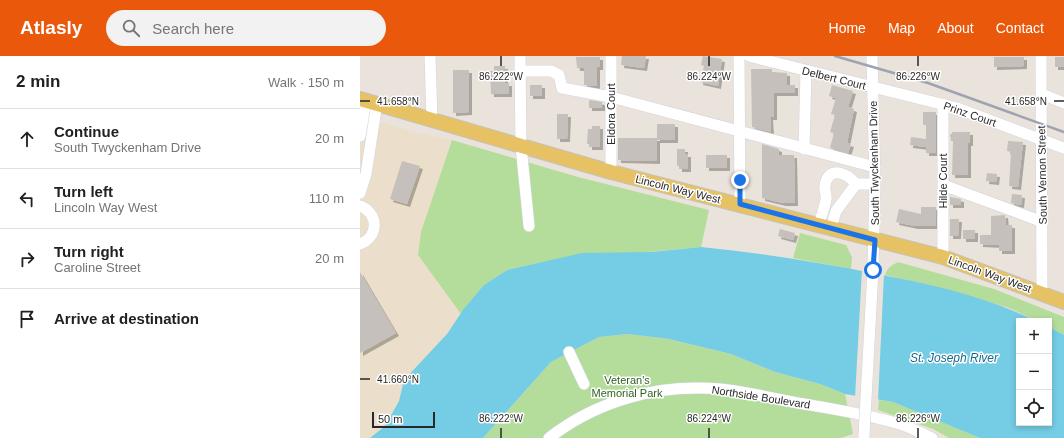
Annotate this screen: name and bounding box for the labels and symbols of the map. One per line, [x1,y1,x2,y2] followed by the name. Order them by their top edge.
[801,64,867,92] street label: Delbert Court
[479,71,524,82] text: 86.222°W
[687,71,732,82] text: 86.224°W
[896,71,941,82] text: 86.226°W
[605,83,617,145] street label: Eldora Court
[377,96,419,107] text: 41.658°N
[1005,96,1047,107] text: 41.658°N
[942,99,998,129] street label: Prinz Court
[867,101,881,225] street label: South Twyckenham Drive
[1035,125,1049,225] street label: South Vernon Street
[937,153,949,209] street label: Hilde Court
[731,171,749,189] route end
[634,173,722,205] street label: Lincoln Way West
[947,253,1033,295] street label: Lincoln Way West
[864,261,882,279] route start
[910,351,999,365] water label: St. Joseph River
[377,374,419,385] text: 41.660°N
[592,374,663,399] park label: Veteran's Memorial Park
[711,383,811,411] street label: Northside Boulevard
[372,410,435,429] scale bar
[479,413,524,424] text: 86.222°W
[687,413,732,424] text: 86.224°W
[896,413,941,424] text: 86.226°W

